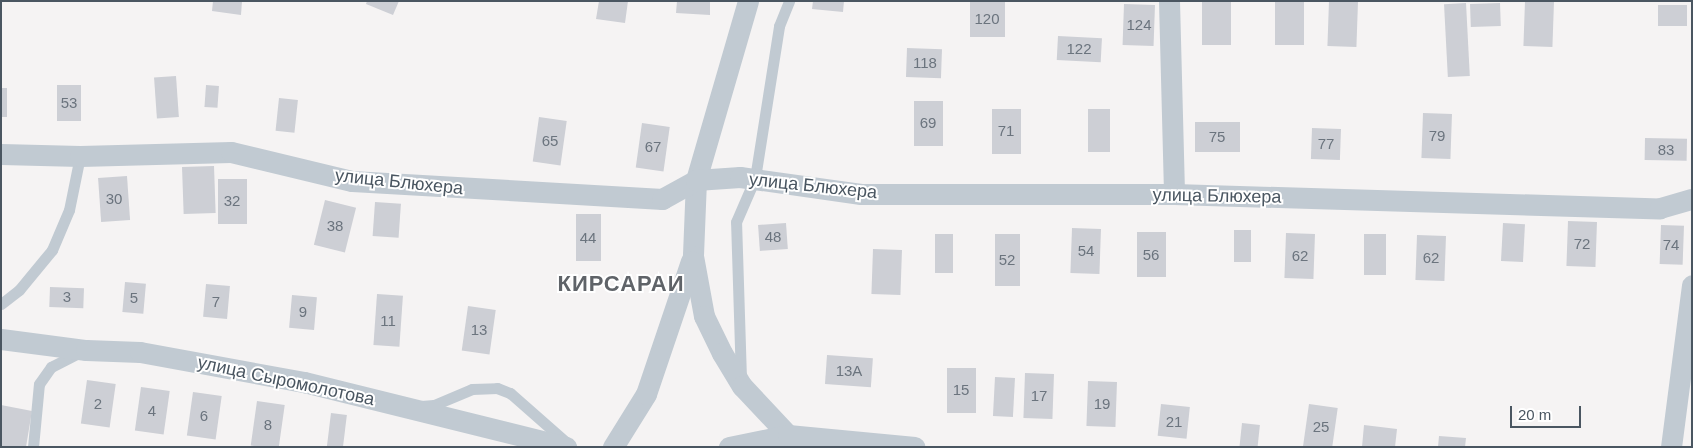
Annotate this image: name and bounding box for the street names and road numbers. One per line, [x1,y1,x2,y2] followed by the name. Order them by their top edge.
[334,165,464,199] street label: улица Блюхера
[748,169,878,203] street label: улица Блюхера
[1152,184,1282,208] street label: улица Блюхера
[196,352,376,410] street label: улица Сыромолотова

